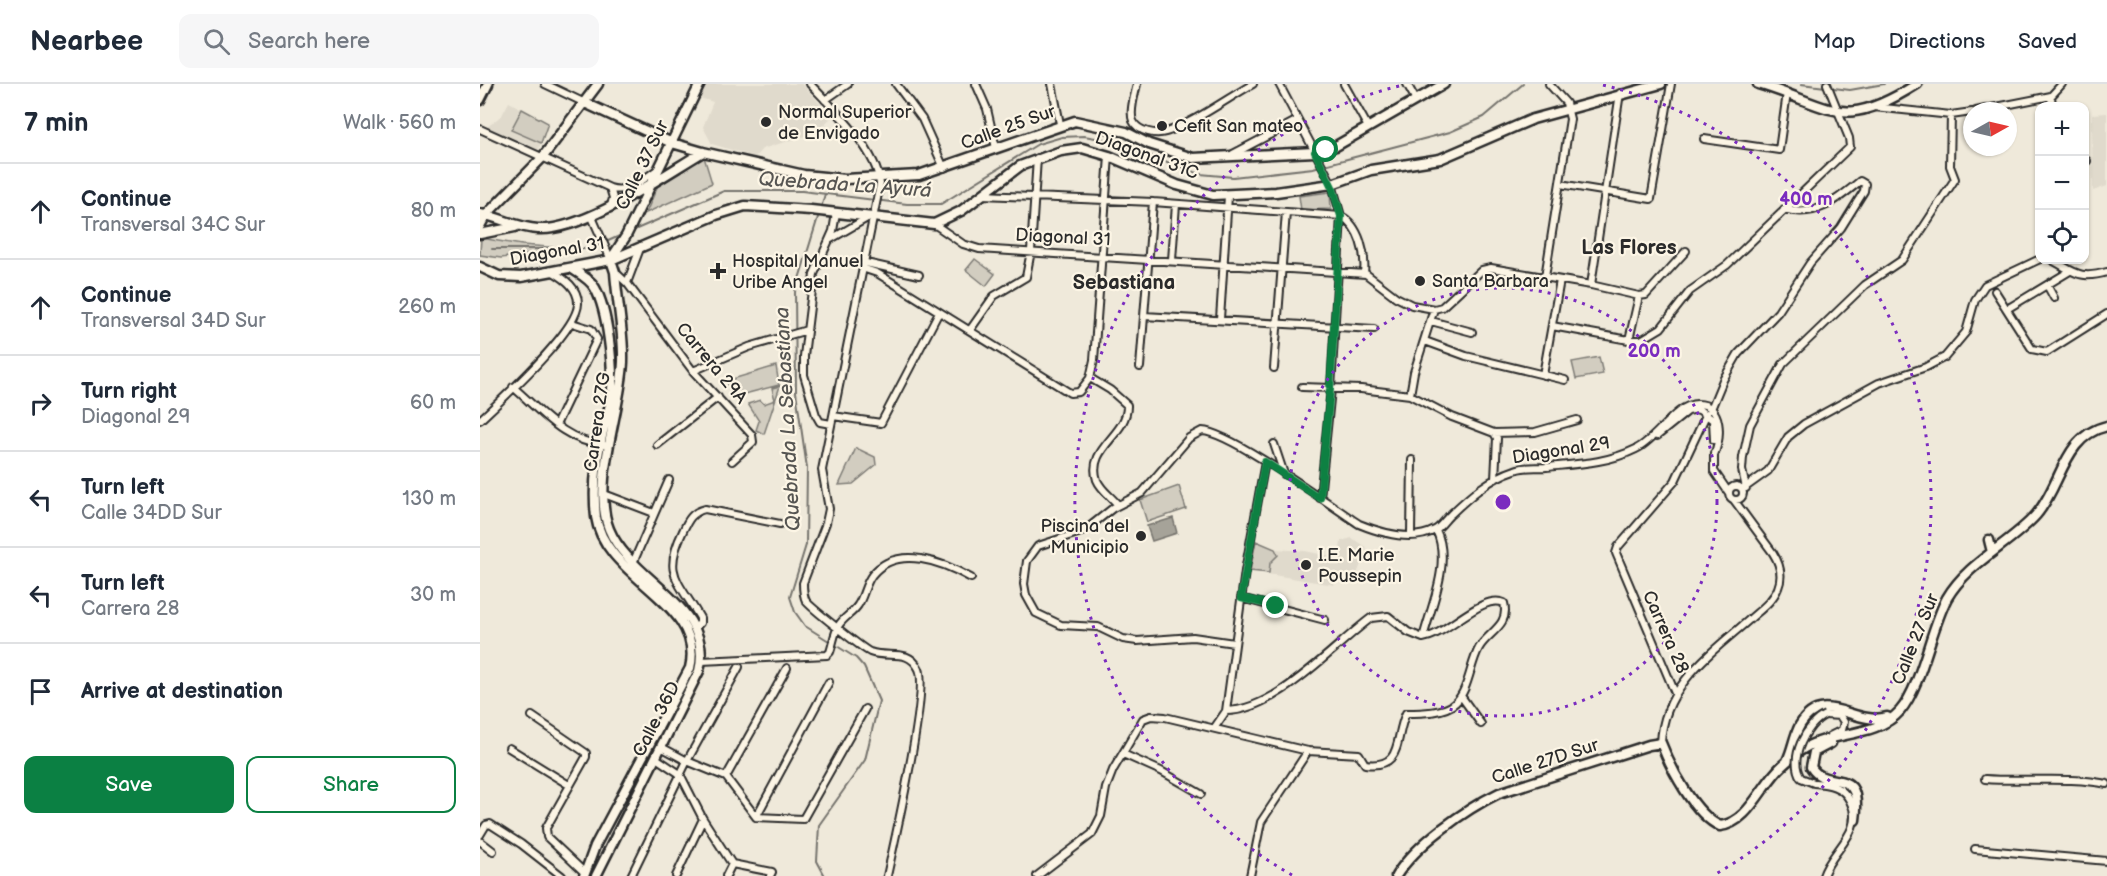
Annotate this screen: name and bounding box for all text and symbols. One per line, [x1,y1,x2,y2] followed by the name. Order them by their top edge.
[179,14,599,68] search box
[30,25,143,58] text: Nearbee
[200,25,233,58] icon: search
[248,28,370,55] text: Search here
[1813,29,1856,54] text: Map
[1889,29,1985,54] text: Directions
[2018,29,2077,54] text: Saved
[958,100,1059,154] street label: Calle 25 Sur
[778,102,912,144] place label: Normal Superior de Envigado
[1963,102,2017,156] north arrow
[2035,102,2089,264] map controls
[2035,102,2089,156] button: +
[24,108,88,139] text: 7 min
[343,111,456,135] text: Walk · 560 m
[759,115,773,129] marker: Normal Superior de Envigado
[1174,116,1303,137] place label: Cefit San mateo
[612,117,673,213] street label: Calle 37 Sur
[1155,119,1169,133] marker: Cefit San mateo
[1092,127,1201,184] street label: Diagonal 31C
[1312,136,1338,162] route start
[2035,156,2089,210] button: −
[757,167,932,203] water label: Quebrada La Ayurá
[81,186,171,213] text: Continue
[1779,189,1833,210] text: 400 m
[24,195,57,228] icon: ahead
[411,199,456,223] text: 80 m
[2035,210,2089,264] button: locate
[81,213,265,237] text: Transversal 34C Sur
[1015,225,1111,250] street label: Diagonal 31
[508,233,606,270] street label: Diagonal 31
[1581,236,1677,260] district label: Las Flores
[732,251,864,293] place label: Hospital Manuel Uribe Angel
[709,262,727,280] marker: Hospital Manuel Uribe Angel
[1073,271,1175,295] district label: Sebastiana
[1432,271,1549,292] place label: Santa Barbara
[1413,274,1427,288] marker: Santa Barbara
[81,282,171,309] text: Continue
[24,291,57,324] icon: ahead
[398,295,456,319] text: 260 m
[770,306,806,532] water label: Quebrada La Sebastiana
[81,309,265,333] text: Transversal 34D Sur
[672,318,752,408] street label: Carrera 29A
[1627,341,1681,362] text: 200 m
[580,371,615,473] street label: Carrera 27G
[81,378,177,405] text: Turn right
[24,387,57,420] icon: right
[410,391,456,415] text: 60 m
[81,405,190,429] text: Diagonal 29
[1511,432,1611,469] street label: Diagonal 29
[81,474,165,501] text: Turn left
[24,483,57,516] icon: left
[402,487,456,511] text: 130 m
[1493,492,1513,512] centre of rings
[81,501,222,525] text: Calle 34DD Sur
[1041,516,1129,558] place label: Piscina del Municipio
[1134,529,1148,543] marker: Piscina del Municipio
[1318,545,1402,587] place label: I.E. Marie Poussepin
[1299,558,1313,572] marker: I.E. Marie Poussepin
[81,570,165,597] text: Turn left
[24,579,57,612] icon: left
[410,583,456,607] text: 30 m
[1638,587,1693,677] street label: Carrera 28
[1888,590,1944,688] street label: Calle 27 Sur
[1262,592,1288,618] route end
[81,597,179,621] text: Carrera 28
[24,675,57,708] icon: arrive
[81,678,283,705] text: Arrive at destination
[629,678,684,760] street label: Calle 36D
[1489,734,1602,789] street label: Calle 27D Sur
[24,756,234,813] button: Save
[246,756,456,813] button: Share

